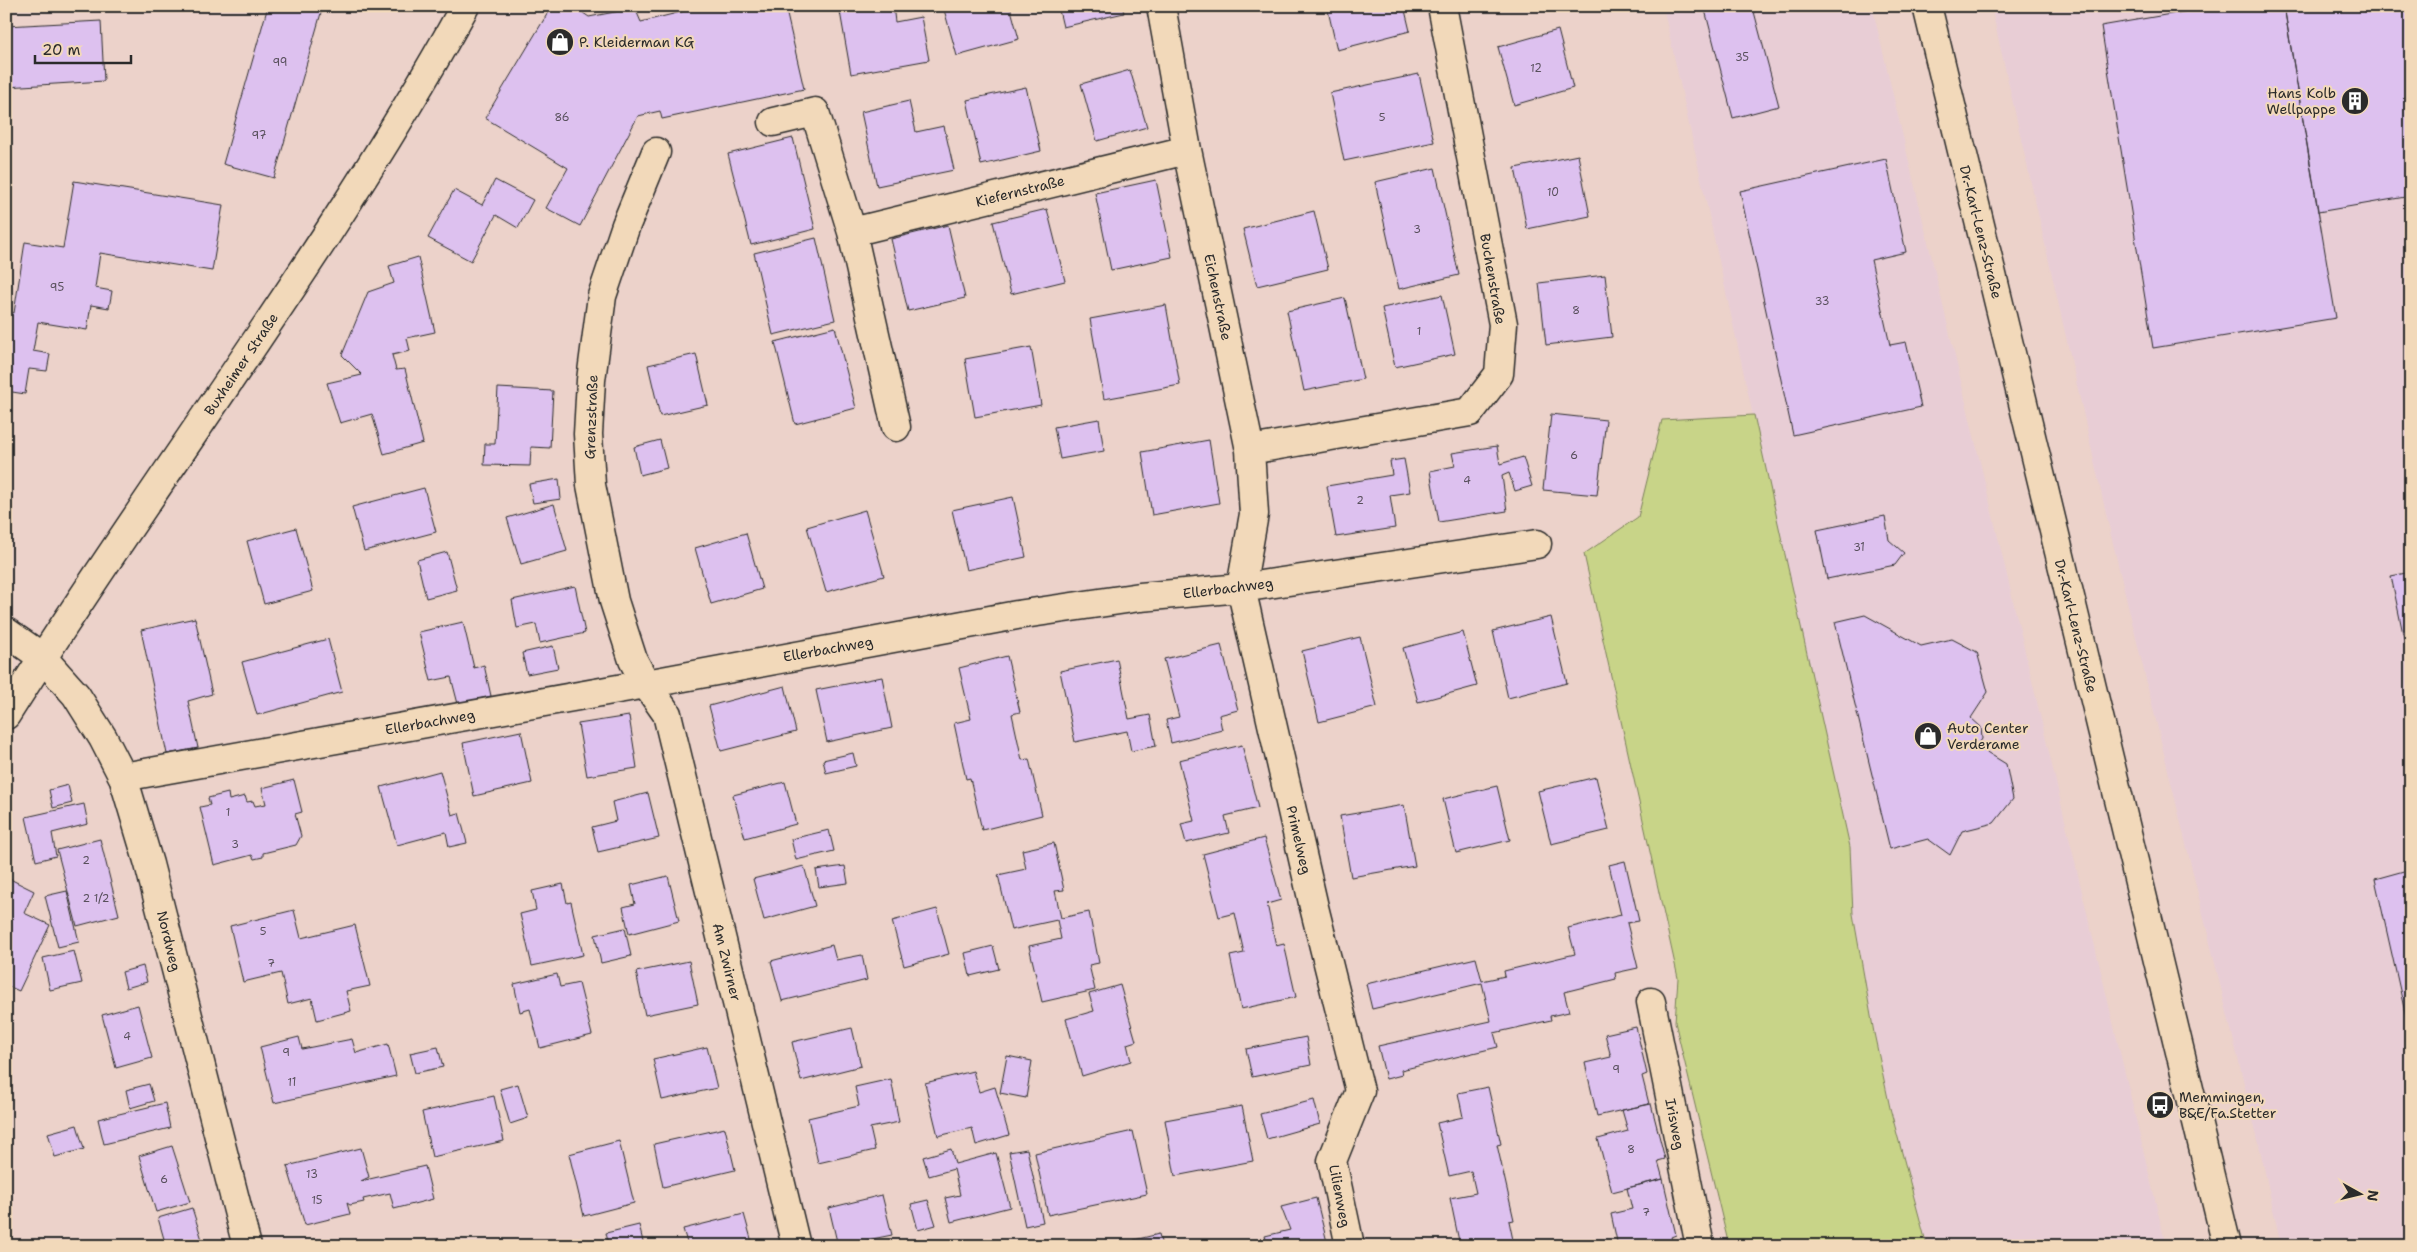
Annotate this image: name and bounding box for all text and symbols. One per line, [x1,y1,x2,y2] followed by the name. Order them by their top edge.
[545,27,575,57] shop icon: P. Kleiderman KG
[35,32,131,64] scale bar
[579,33,694,51] place label: P. Kleiderman KG
[42,40,81,60] text: 20 m
[1735,50,1749,65] house number: 35
[273,55,287,70] house number: 99
[1530,61,1542,76] house number: 12
[2267,84,2336,118] place label: Hans Kolb Wellpappe
[2340,86,2370,116] building icon: Hans Kolb Wellpappe
[554,110,570,125] house number: 86
[1379,110,1386,125] house number: 5
[252,128,267,143] house number: 97
[1956,163,2006,301] street label: Dr.-Karl-Lenz-Straße
[974,171,1067,211] street label: Kiefernstraße
[1547,185,1559,200] house number: 10
[1413,222,1421,237] house number: 3
[1476,232,1510,326] street label: Buchenstraße
[1200,252,1236,342] street label: Eichenstraße
[50,280,64,295] house number: 95
[1815,294,1829,309] house number: 33
[1572,303,1580,318] house number: 8
[200,309,282,419] street label: Buxheimer Straße
[1417,324,1421,339] house number: 1
[581,374,601,460] street label: Grenzstraße
[1570,448,1578,463] house number: 6
[1463,473,1471,488] house number: 4
[1356,493,1364,508] house number: 2
[1853,540,1865,555] house number: 31
[2051,557,2101,695] street label: Dr.-Karl-Lenz-Straße
[1182,574,1274,602] street label: Ellerbachweg
[782,632,874,666] street label: Ellerbachweg
[384,705,476,739] street label: Ellerbachweg
[1947,719,2029,753] place label: Auto Center Verderame
[1913,721,1943,751] shop icon: Auto Center Verderame
[1282,804,1316,876] street label: Primelweg
[226,805,230,820] house number: 1
[231,837,239,852] house number: 3
[82,853,90,868] house number: 2
[82,891,110,906] house number: 2 1/2
[153,909,185,973] street label: Nordweg
[709,921,745,1003] street label: Am Zwirner
[260,924,267,939] house number: 5
[267,956,275,971] house number: 7
[123,1029,131,1044] house number: 4
[282,1045,290,1060] house number: 9
[1612,1062,1620,1077] house number: 9
[288,1075,296,1090] house number: 11
[2179,1088,2277,1122] place label: Memmingen, B&E/Fa.Stetter
[2145,1090,2175,1120] bus stop icon: Memmingen, B&E/Fa.Stetter
[1661,1097,1689,1151] street label: Irisweg
[1627,1142,1635,1157] house number: 8
[1325,1163,1355,1229] street label: Lilienweg
[306,1167,318,1182] house number: 13
[2334,1170,2384,1220] north arrow
[160,1172,168,1187] house number: 6
[2363,1189,2383,1203] text: N
[311,1193,323,1208] house number: 15
[1642,1205,1650,1220] house number: 7

